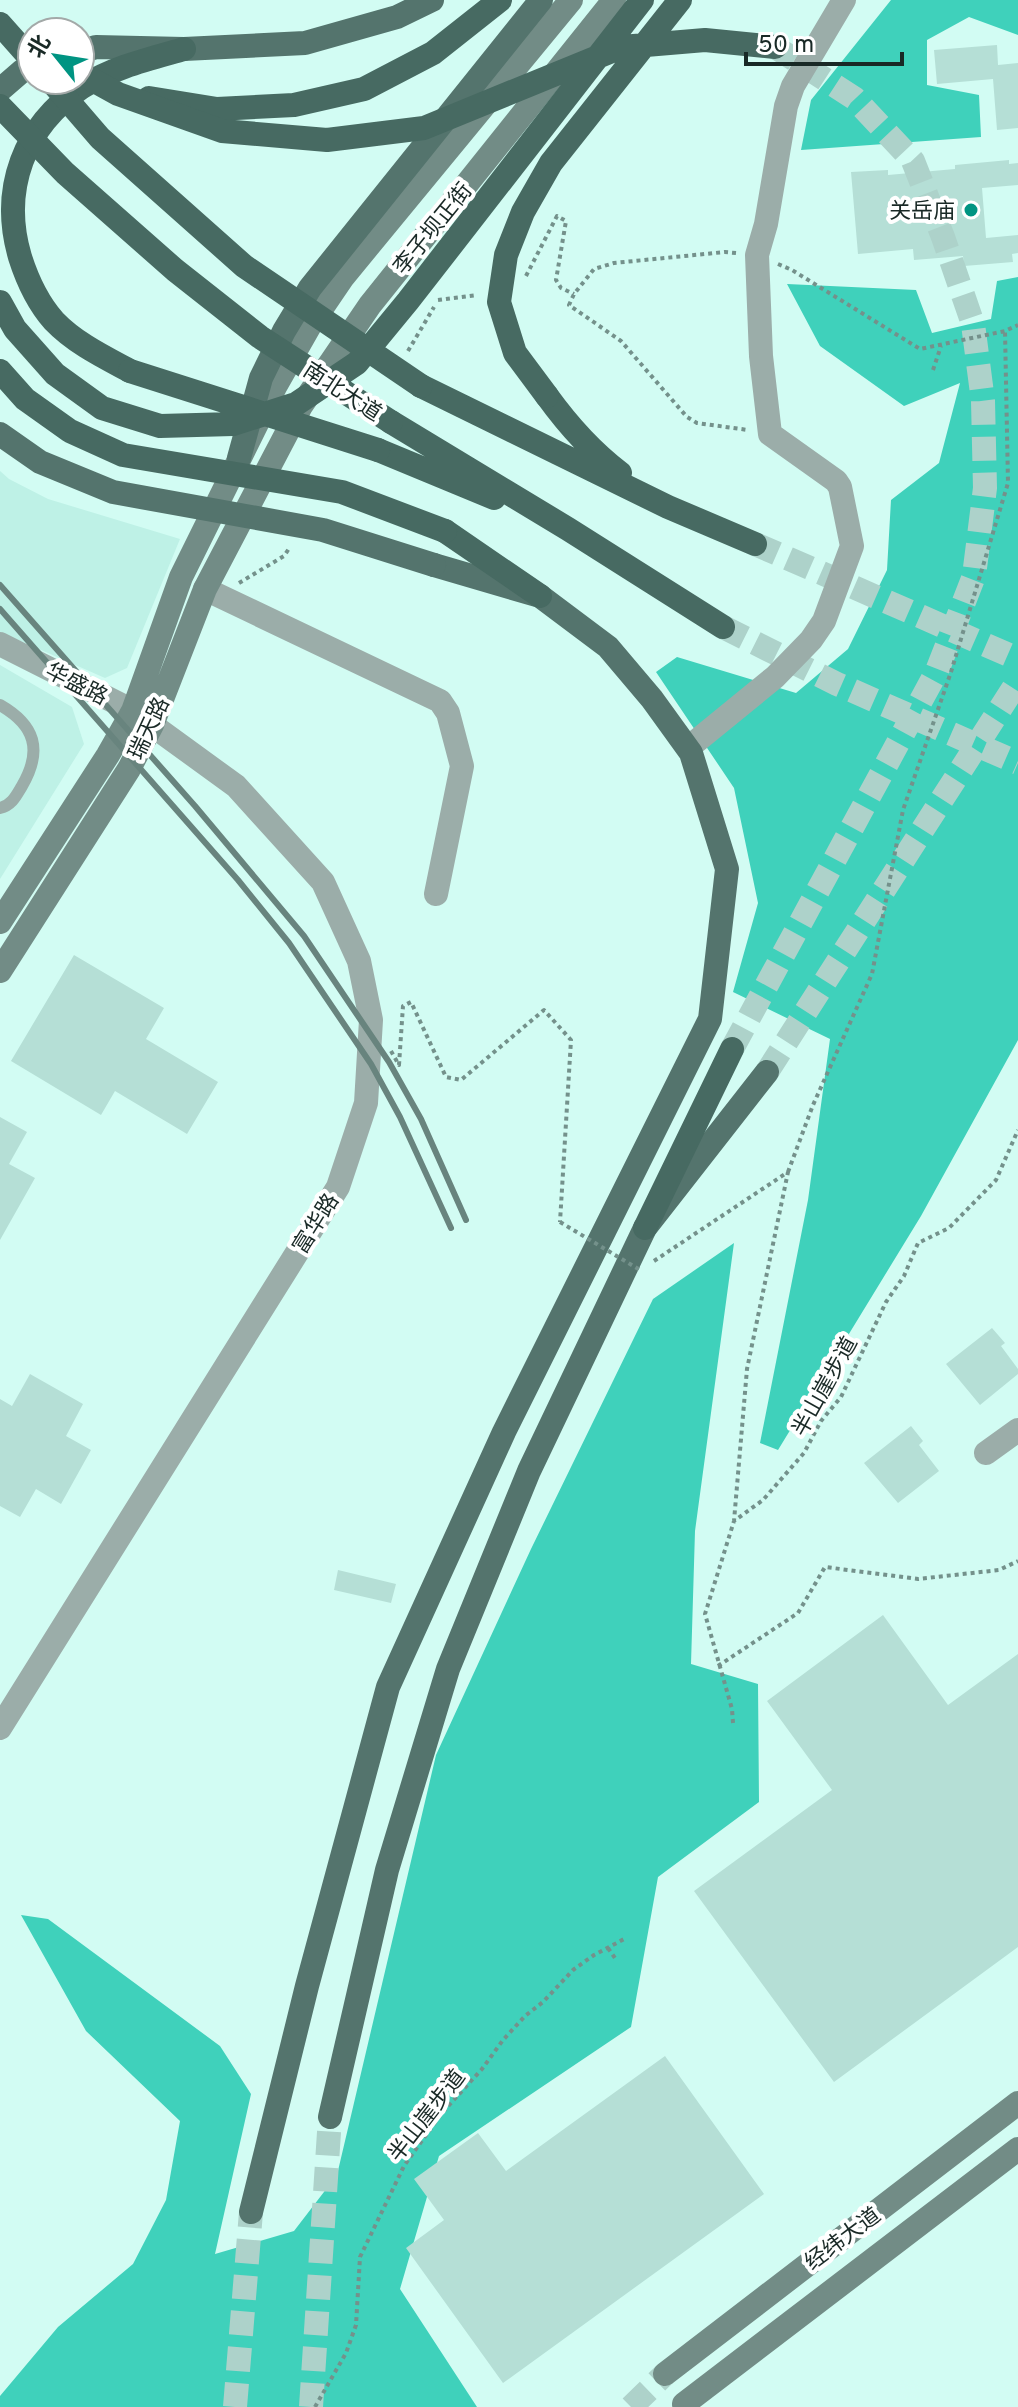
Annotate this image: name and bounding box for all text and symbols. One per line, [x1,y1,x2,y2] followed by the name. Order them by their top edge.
[16,16,96,96] north arrow
[746,16,902,66] scale bar
[24,31,58,64] text: 北
[758,31,814,61] text: 50 m
[389,178,479,281] street label: 李子坝正街
[889,199,955,226] place label: 关岳庙
[962,201,980,219] marker: 关岳庙
[297,358,386,428] street label: 南北大道
[40,658,111,712] street label: 华盛路
[124,693,176,765] street label: 瑞天路
[288,1189,346,1259] street label: 富华路
[788,1333,865,1442] street label: 半山崖步道
[383,2065,472,2168] street label: 半山崖步道
[800,2203,887,2277] street label: 经纬大道

